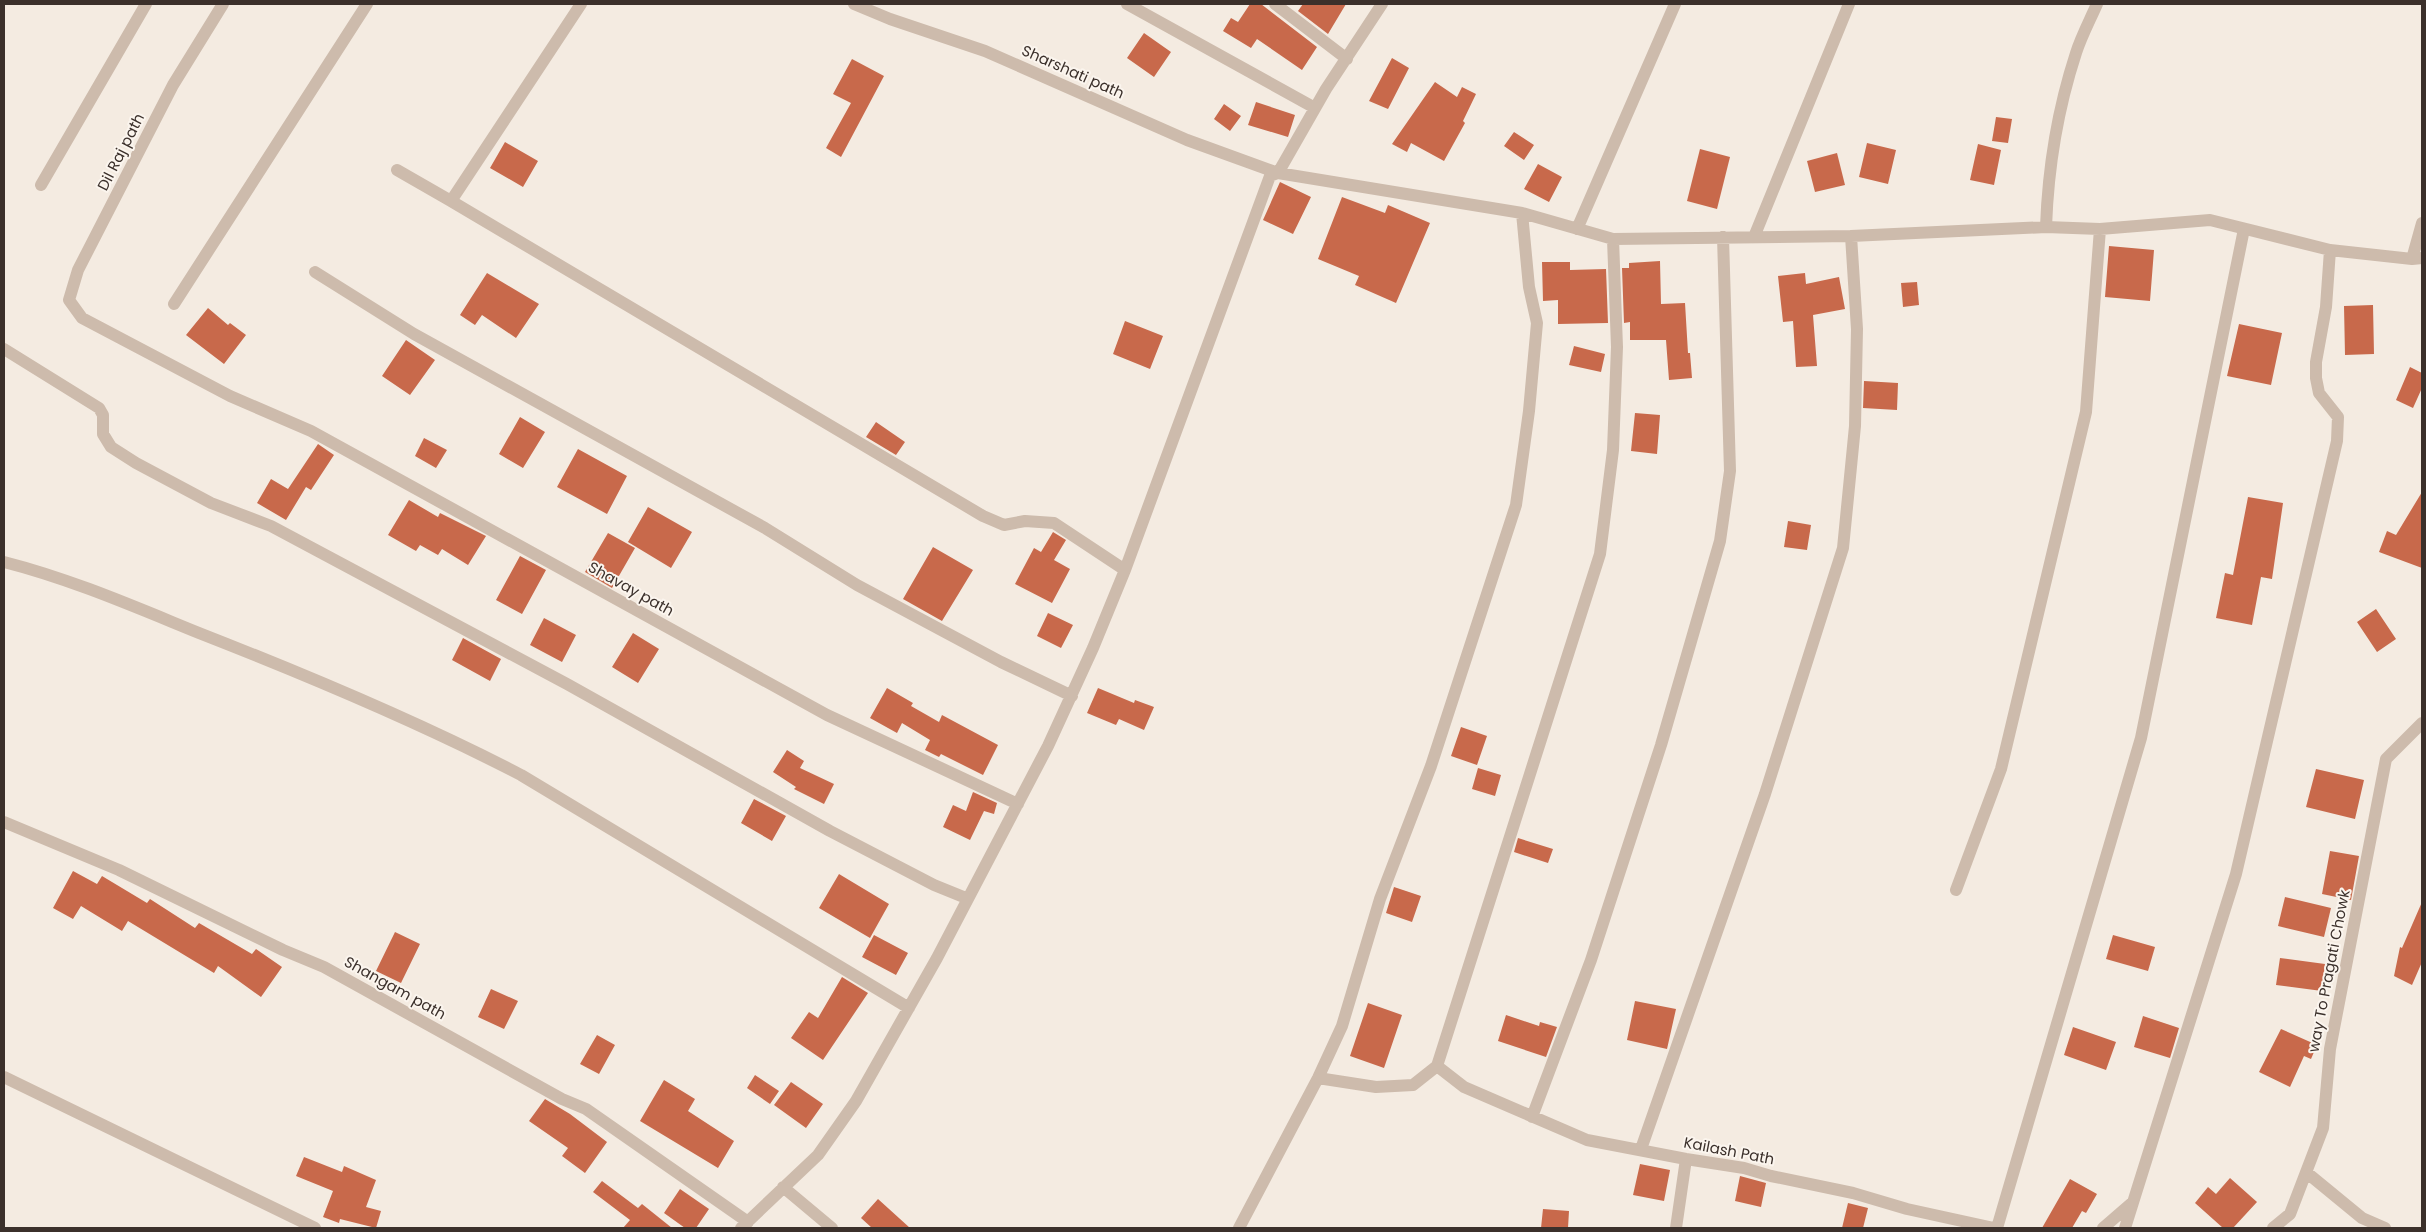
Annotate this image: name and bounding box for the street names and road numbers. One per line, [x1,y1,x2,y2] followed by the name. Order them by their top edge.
[1019,40,1128,104] street label: Sharshati path
[92,109,149,194] street label: Dil Raj path
[585,556,678,621] street label: Shavay path
[2302,888,2355,1054] street label: way To Pragati Chowk
[341,951,450,1024] street label: Shangam path
[1682,1131,1776,1170] street label: Kailash Path

